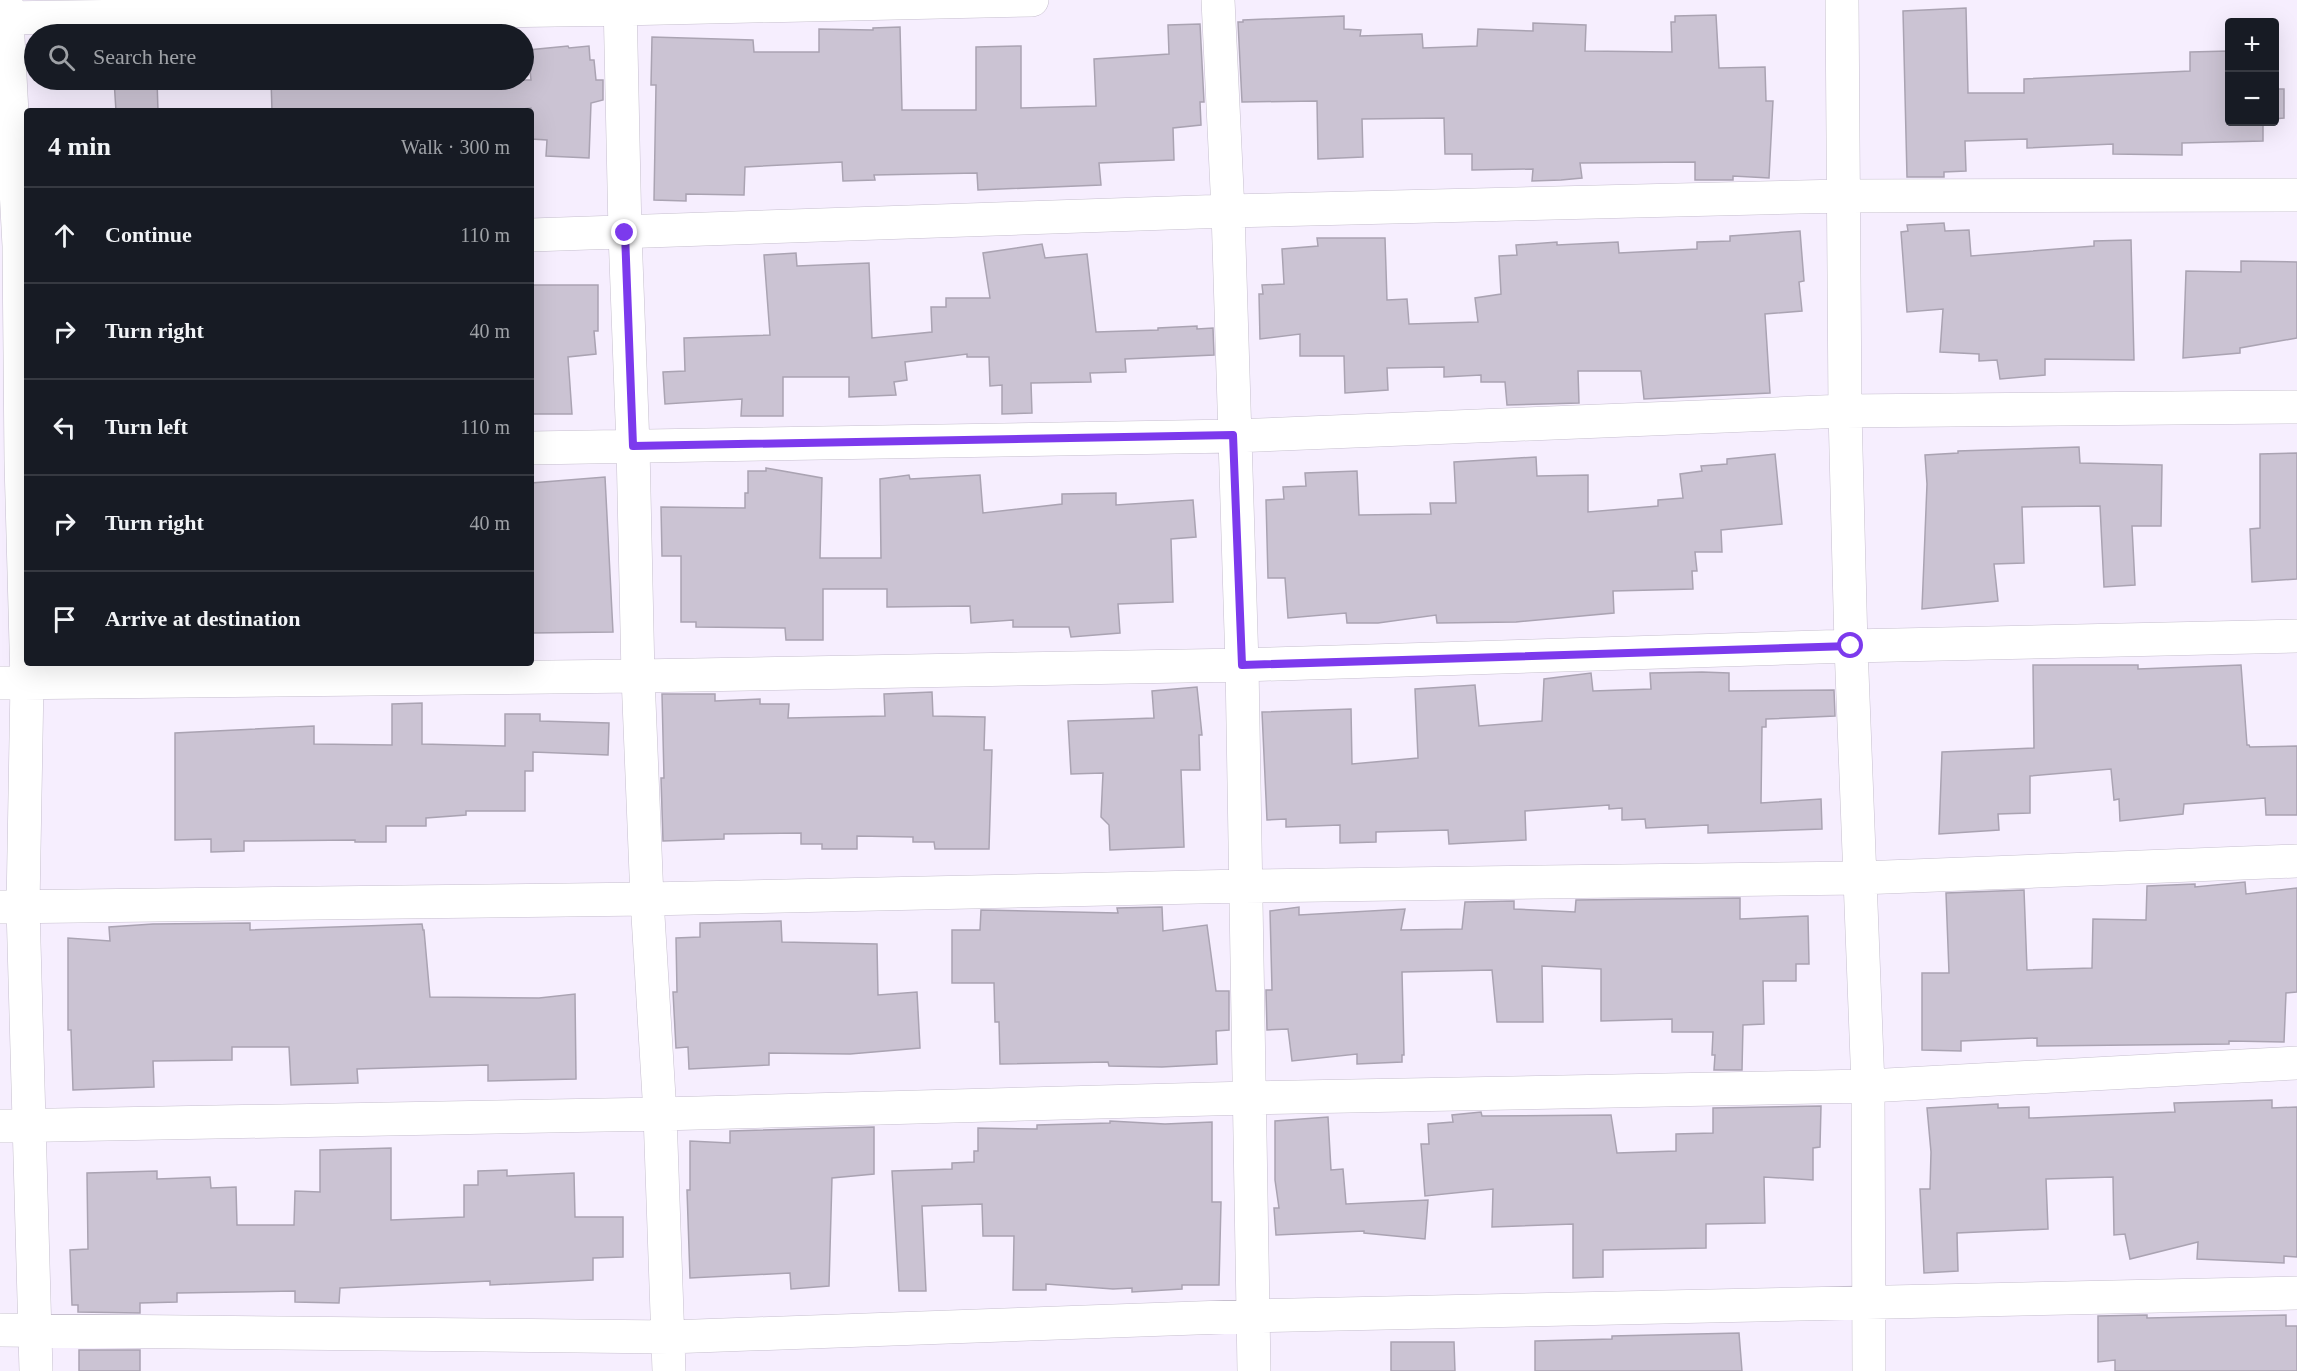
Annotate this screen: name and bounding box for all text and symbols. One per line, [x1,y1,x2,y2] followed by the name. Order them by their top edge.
[2225,18,2279,126] map controls
[2225,18,2279,72] button: +
[24,24,534,90] search box
[45,41,78,74] icon: search
[93,44,196,69] text: Search here
[2225,72,2279,126] button: −
[48,132,111,161] text: 4 min
[401,136,510,158] text: Walk · 300 m
[48,219,81,252] icon: ahead
[611,219,637,245] route end
[105,222,192,247] text: Continue
[460,224,510,246] text: 110 m
[48,315,81,348] icon: right
[105,318,204,343] text: Turn right
[469,320,510,342] text: 40 m
[48,411,81,444] icon: left
[105,414,188,439] text: Turn left
[460,416,510,438] text: 110 m
[48,507,81,540] icon: right
[105,510,204,535] text: Turn right
[469,512,510,534] text: 40 m
[48,603,81,636] icon: arrive
[105,606,301,631] text: Arrive at destination
[1837,632,1863,658] route start

